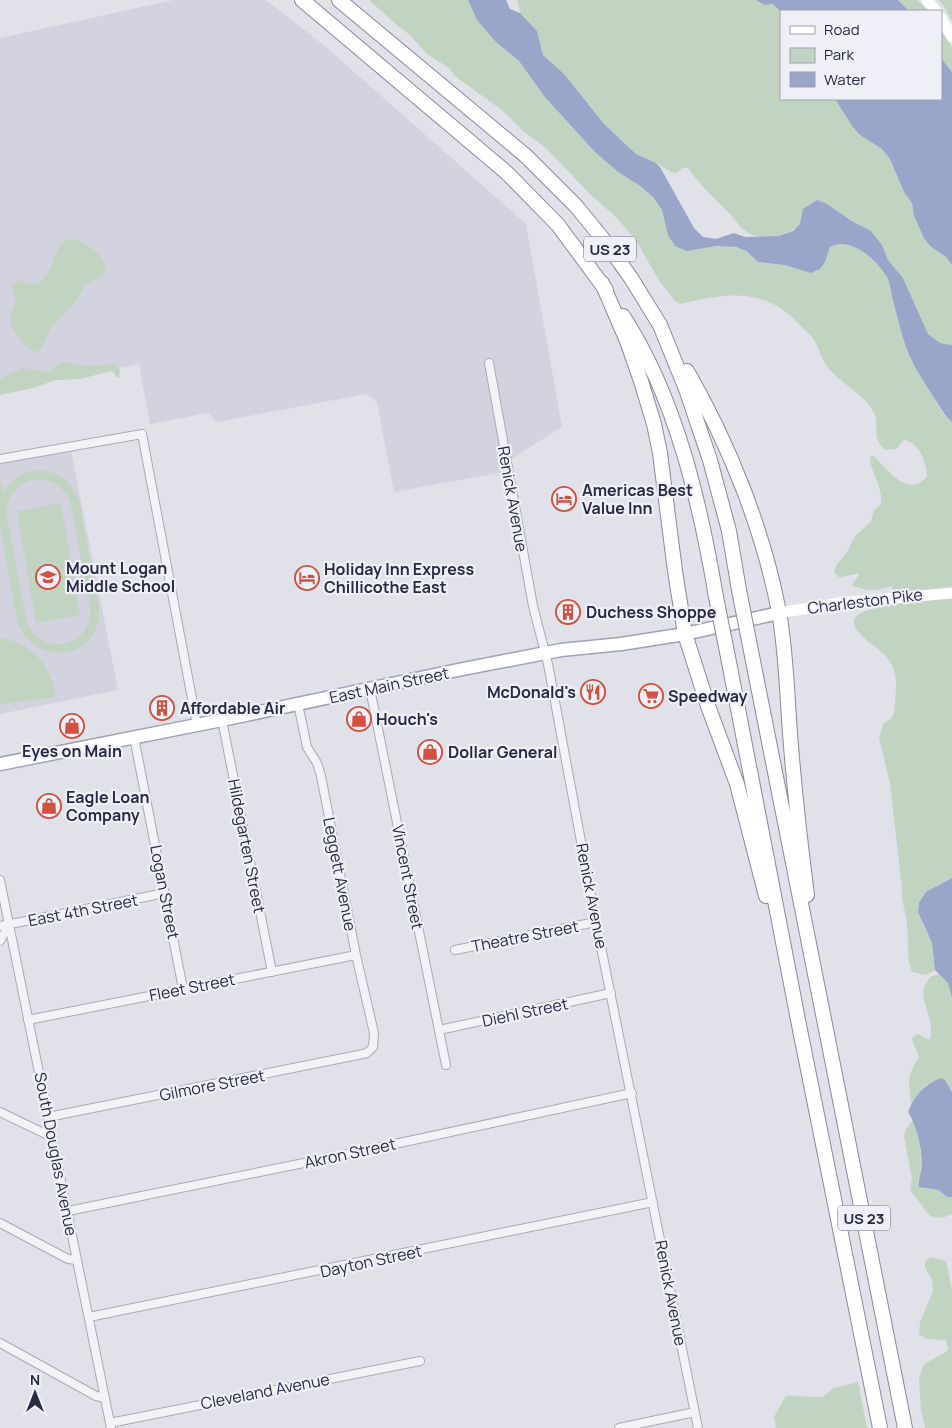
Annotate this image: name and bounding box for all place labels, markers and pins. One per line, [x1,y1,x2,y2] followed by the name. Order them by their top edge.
[582,479,693,519] place label: Americas Best Value Inn
[551,486,577,512] hotel icon: Americas Best Value Inn
[66,557,175,597] place label: Mount Logan Middle School
[324,558,474,598] place label: Holiday Inn Express Chillicothe East
[35,564,61,590] school or university icon: Mount Logan Middle School
[294,565,320,591] hotel icon: Holiday Inn Express Chillicothe East
[555,599,581,625] building icon: Duchess Shoppe
[586,601,717,623] place label: Duchess Shoppe
[580,679,606,705] restaurant icon: McDonald's
[487,681,576,703] place label: McDonald's
[638,683,664,709] supermarket icon: Speedway
[668,685,748,707] place label: Speedway
[149,695,175,721] building icon: Affordable Air
[180,697,285,719] place label: Affordable Air
[346,706,372,732] shop icon: Houch's
[376,708,438,730] place label: Houch's
[59,713,85,739] shop icon: Eyes on Main
[417,739,443,765] shop icon: Dollar General
[22,740,122,762] place label: Eyes on Main
[448,741,557,763] place label: Dollar General
[66,786,149,826] place label: Eagle Loan Company
[36,793,62,819] shop icon: Eagle Loan Company

